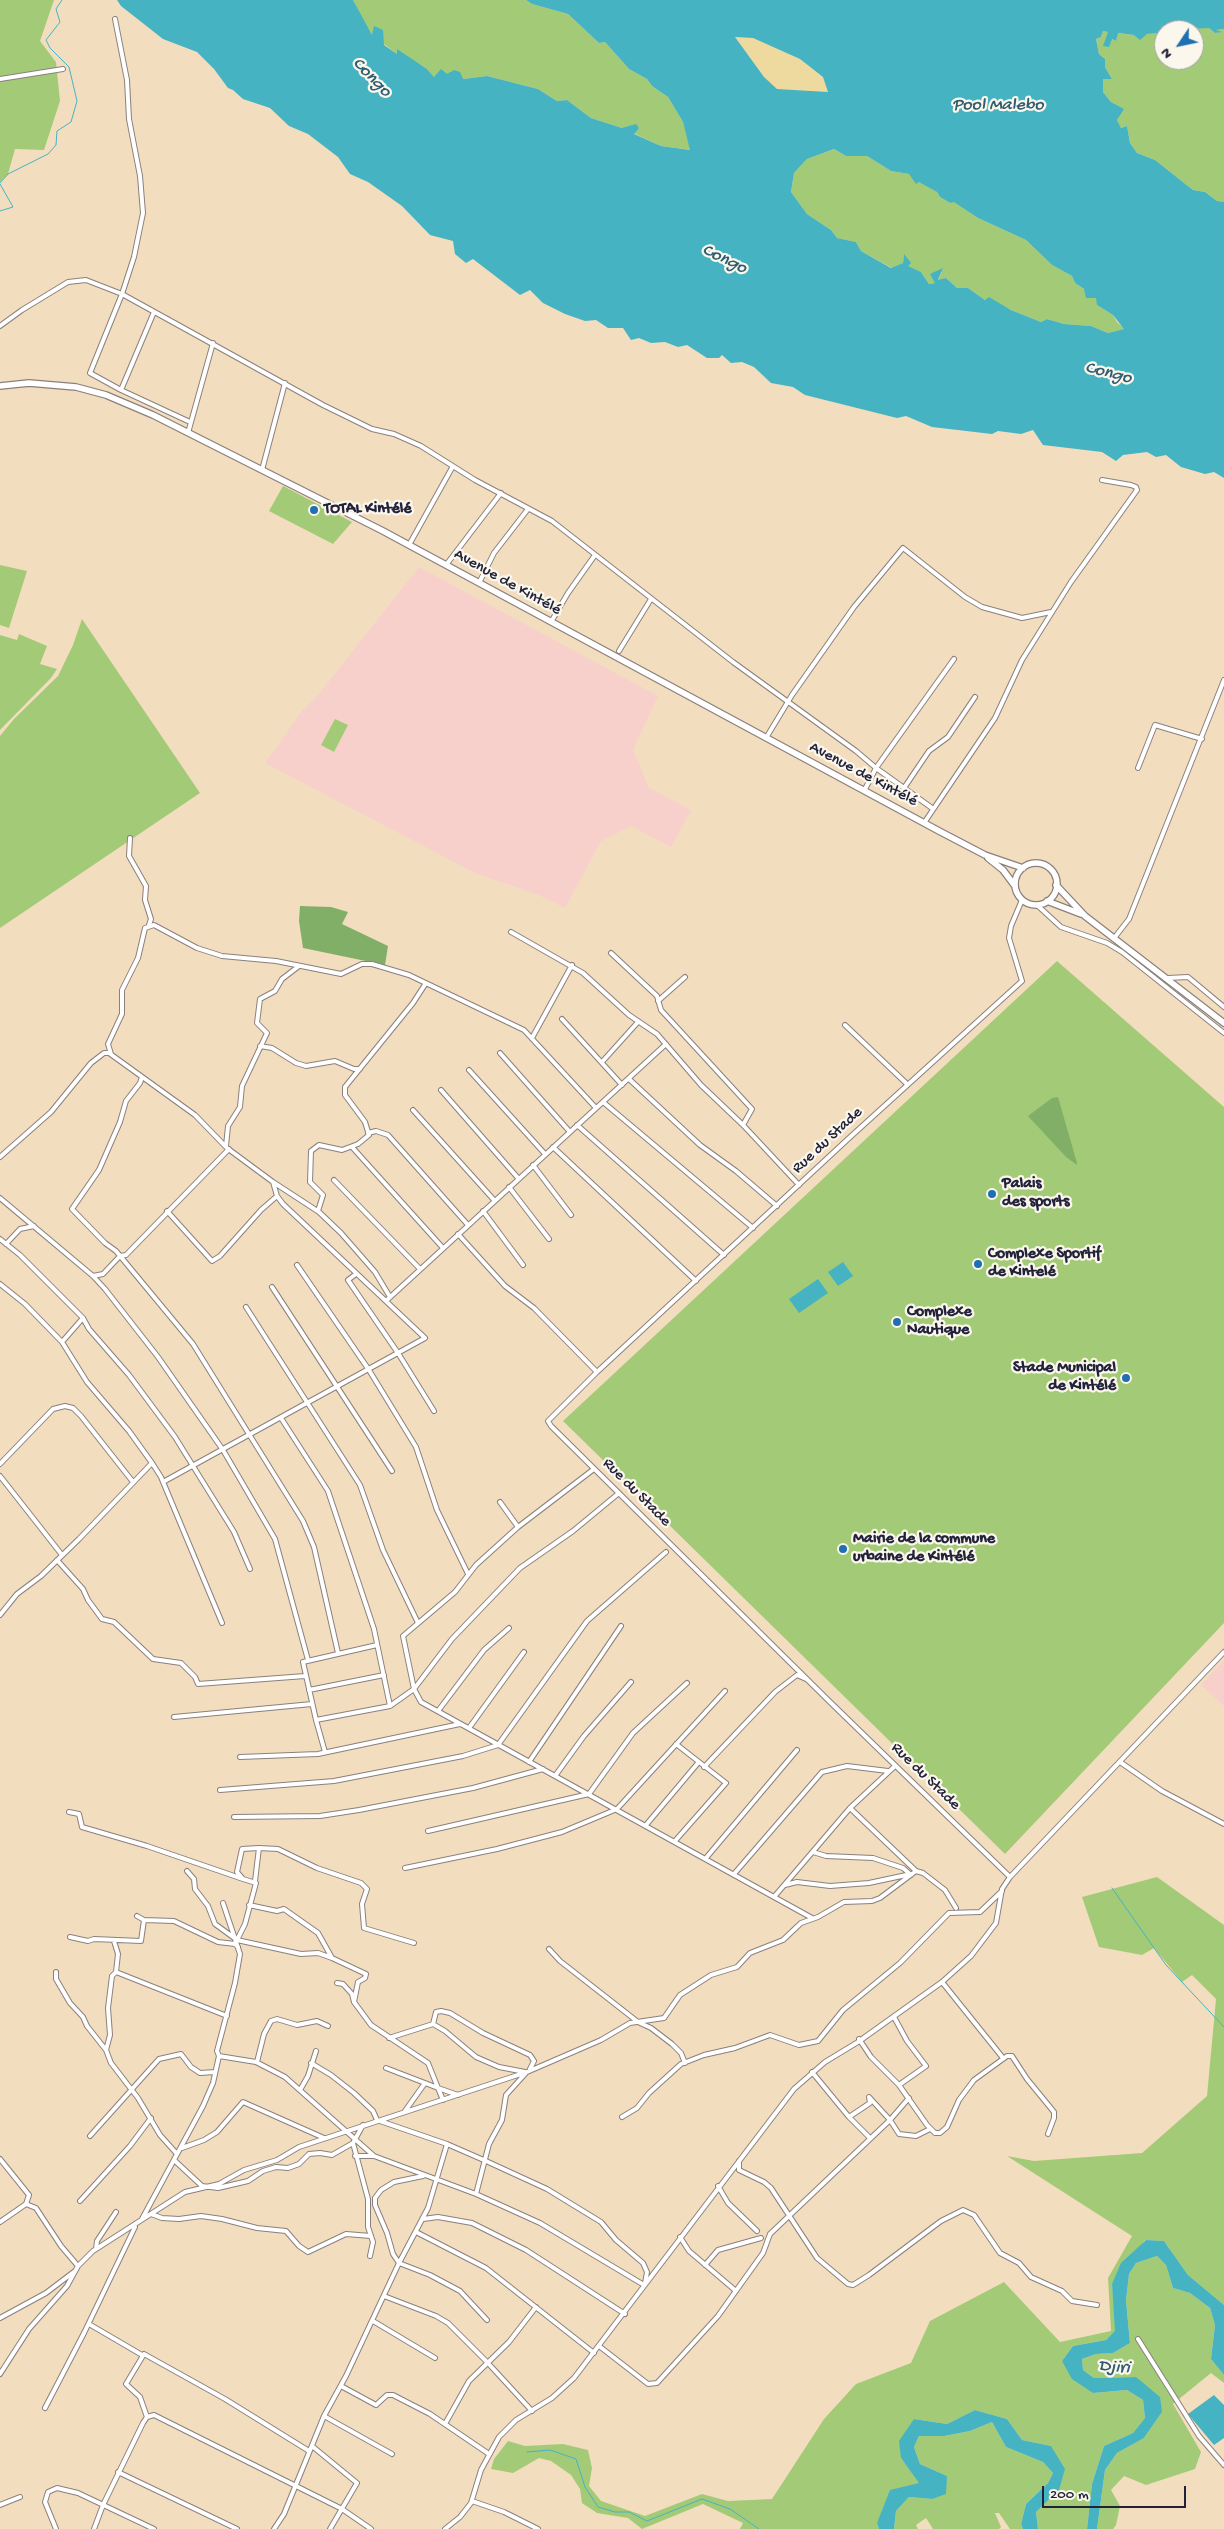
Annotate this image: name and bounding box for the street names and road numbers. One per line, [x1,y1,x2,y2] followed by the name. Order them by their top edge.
[450,546,564,620] street label: Avenue de Kintélé
[806,738,920,812] street label: Avenue de Kintélé
[789,1104,867,1178] street label: Rue du Stade
[598,1455,674,1531] street label: Rue du Stade
[886,1739,964,1815] street label: Rue du Stade

